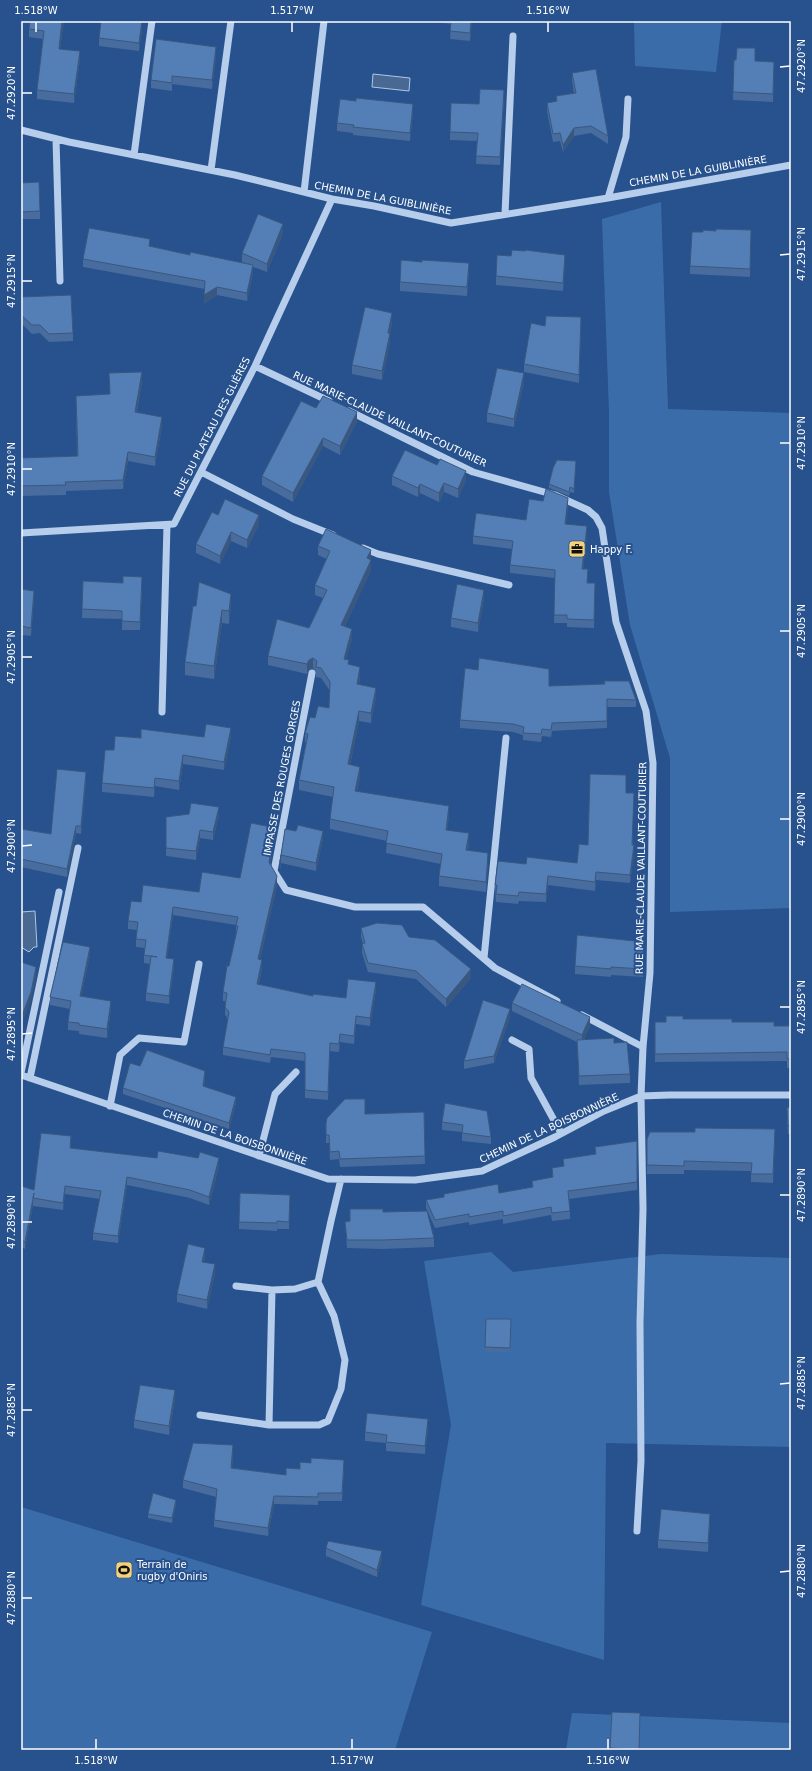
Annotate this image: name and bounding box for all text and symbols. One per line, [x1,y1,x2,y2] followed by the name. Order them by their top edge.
[14,5,58,16] text: 1.518°W
[270,5,314,16] text: 1.517°W
[526,5,570,16] text: 1.516°W
[796,39,807,93] text: 47.2920°N
[6,66,17,120] text: 47.2920°N
[628,152,768,189] street label: CHEMIN DE LA GUIBLINIÈRE
[313,178,453,217] street label: CHEMIN DE LA GUIBLINIÈRE
[796,227,807,281] text: 47.2915°N
[6,254,17,308] text: 47.2915°N
[171,355,252,499] street label: RUE DU PLATEAU DES GLIÈRES
[291,369,489,469] street label: RUE MARIE-CLAUDE VAILLANT-COUTURIER
[796,416,807,470] text: 47.2910°N
[6,442,17,496] text: 47.2910°N
[567,539,587,559] office icon: Happy F.
[590,544,633,555] place label: Happy F.
[796,604,807,658] text: 47.2905°N
[6,630,17,684] text: 47.2905°N
[262,699,302,857] street label: IMPASSE DES ROUGES GORGES
[634,762,648,974] street label: RUE MARIE-CLAUDE VAILLANT-COUTURIER
[796,792,807,846] text: 47.2900°N
[6,819,17,873] text: 47.2900°N
[796,980,807,1034] text: 47.2895°N
[6,1007,17,1061] text: 47.2895°N
[477,1090,620,1165] street label: CHEMIN DE LA BOISBONNIÈRE
[161,1106,309,1167] street label: CHEMIN DE LA BOISBONNIÈRE
[796,1168,807,1222] text: 47.2890°N
[6,1195,17,1249] text: 47.2890°N
[796,1356,807,1410] text: 47.2885°N
[6,1383,17,1437] text: 47.2885°N
[796,1544,807,1598] text: 47.2880°N
[136,1559,207,1582] place label: Terrain de rugby d'Oniris
[114,1560,134,1580] sports icon: Terrain de rugby d'Oniris
[6,1571,17,1625] text: 47.2880°N
[74,1755,118,1766] text: 1.518°W
[330,1755,374,1766] text: 1.517°W
[586,1755,630,1766] text: 1.516°W

